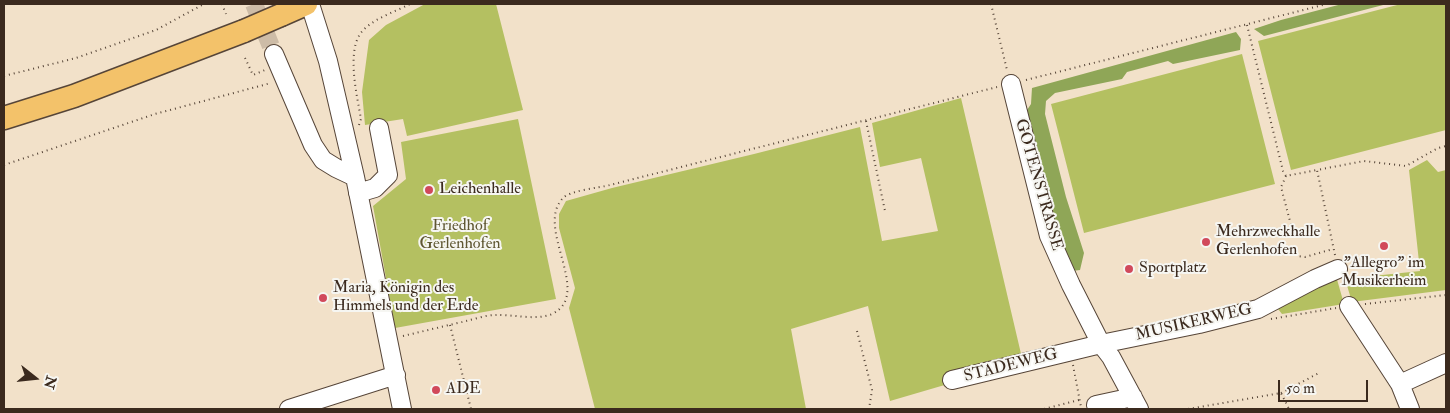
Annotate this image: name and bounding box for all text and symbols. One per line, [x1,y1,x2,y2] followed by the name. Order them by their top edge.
[1010,117,1066,253] street label: GOTENSTRASSE
[439,180,521,200] place label: Leichenhalle
[423,184,435,196] marker: Leichenhalle
[419,217,501,255] park label: Friedhof Gerlenhofen
[1216,223,1320,261] place label: Mehrzweckhalle Gerlenhofen
[1200,236,1212,248] marker: Mehrzweckhalle Gerlenhofen
[1378,240,1390,252] marker: "Allegro" im Musikerheim
[1342,254,1426,292] place label: "Allegro" im Musikerheim
[1139,259,1206,279] place label: Sportplatz
[1123,263,1135,275] marker: Sportplatz
[333,279,478,317] place label: Maria, Königin des Himmels und der Erde
[317,292,329,304] marker: Maria, Königin des Himmels und der Erde
[1134,300,1254,346] street label: MUSIKERWEG
[962,345,1060,387] street label: STADEWEG
[10,353,60,403] north arrow
[1280,370,1370,402] scale bar
[40,374,60,391] text: N
[1286,379,1315,398] text: 50 m
[446,380,481,400] place label: ADE
[430,384,442,396] marker: ADE

